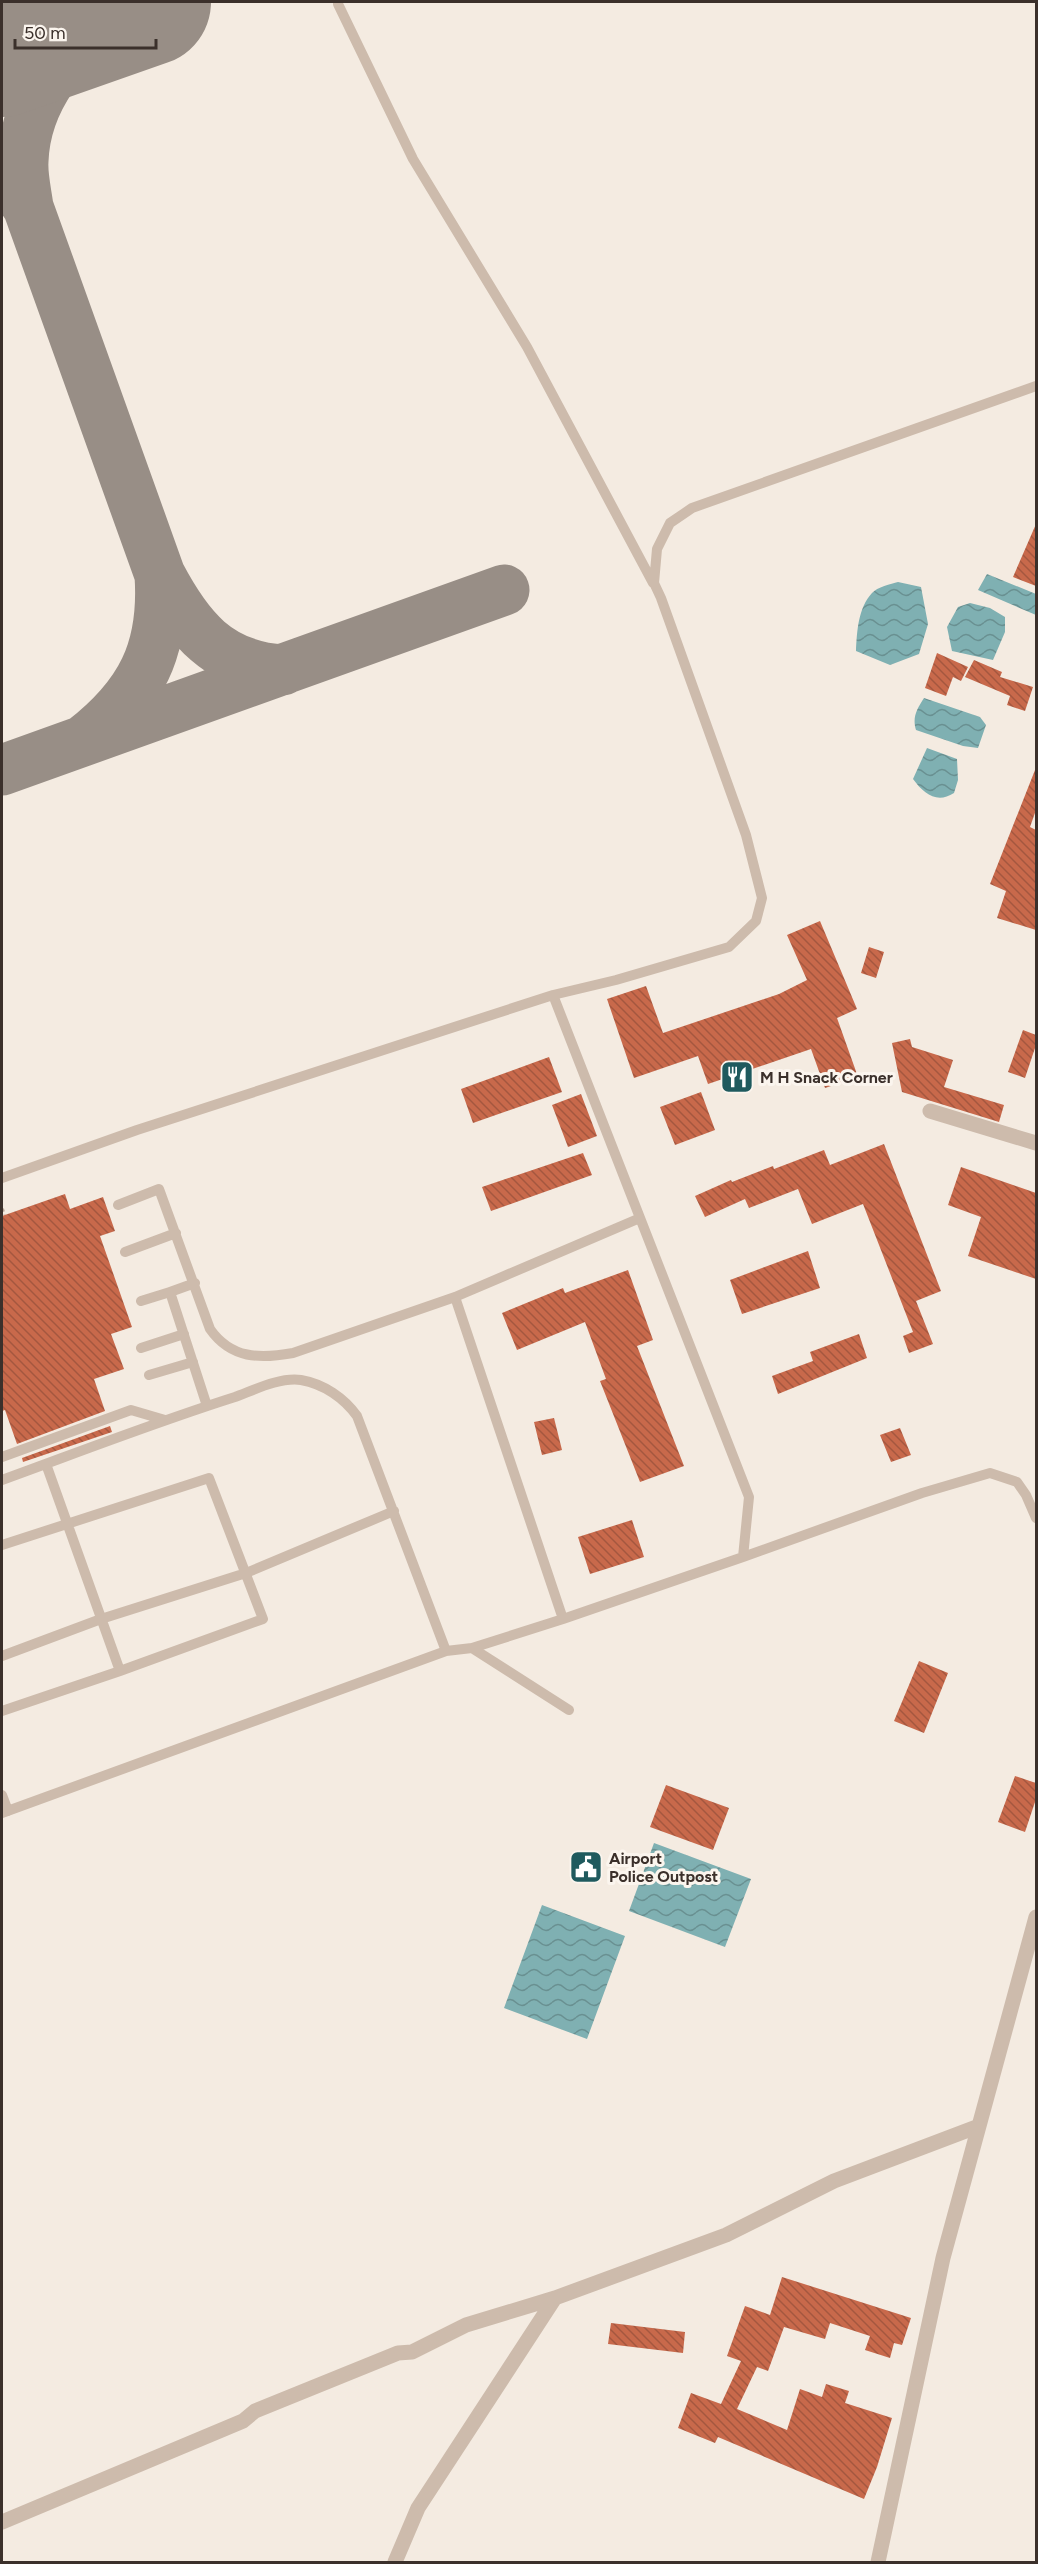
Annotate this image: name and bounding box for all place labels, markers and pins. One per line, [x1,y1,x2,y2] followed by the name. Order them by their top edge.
[719,1059,755,1095] restaurant icon: M H Snack Corner
[760,1068,893,1087] place label: M H Snack Corner
[568,1849,604,1885] public building icon: Airport Police Outpost
[609,1849,718,1886] place label: Airport Police Outpost

